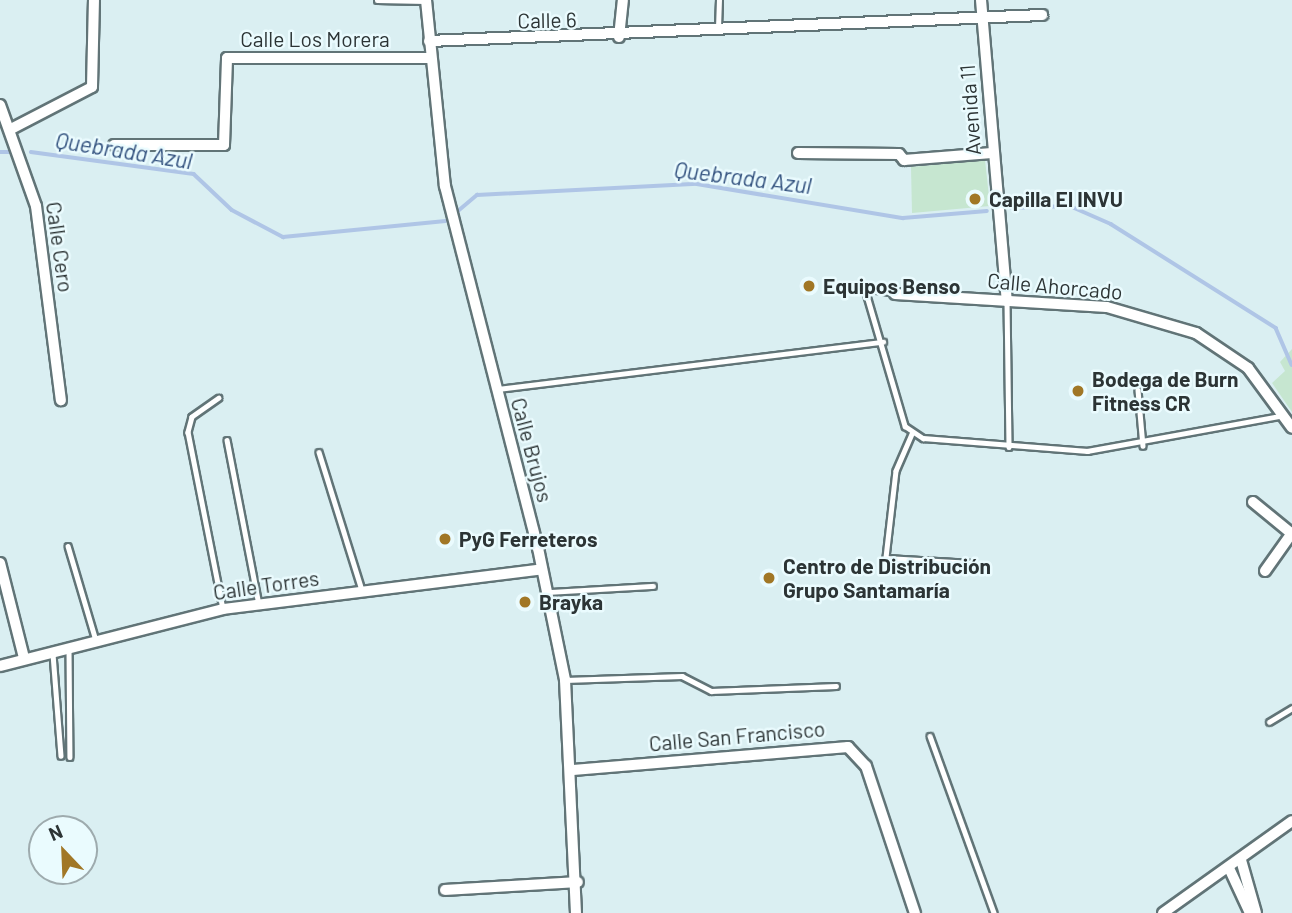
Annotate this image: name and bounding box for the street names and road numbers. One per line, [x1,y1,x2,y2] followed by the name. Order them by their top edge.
[517,7,577,33] street label: Calle 6
[240,26,390,52] street label: Calle Los Morera
[954,64,986,156] street label: Avenida 11
[41,200,79,294] street label: Calle Cero
[986,268,1124,304] street label: Calle Ahorcado
[506,395,558,505] street label: Calle Brujos
[211,565,321,605] street label: Calle Torres
[648,716,826,756] street label: Calle San Francisco

